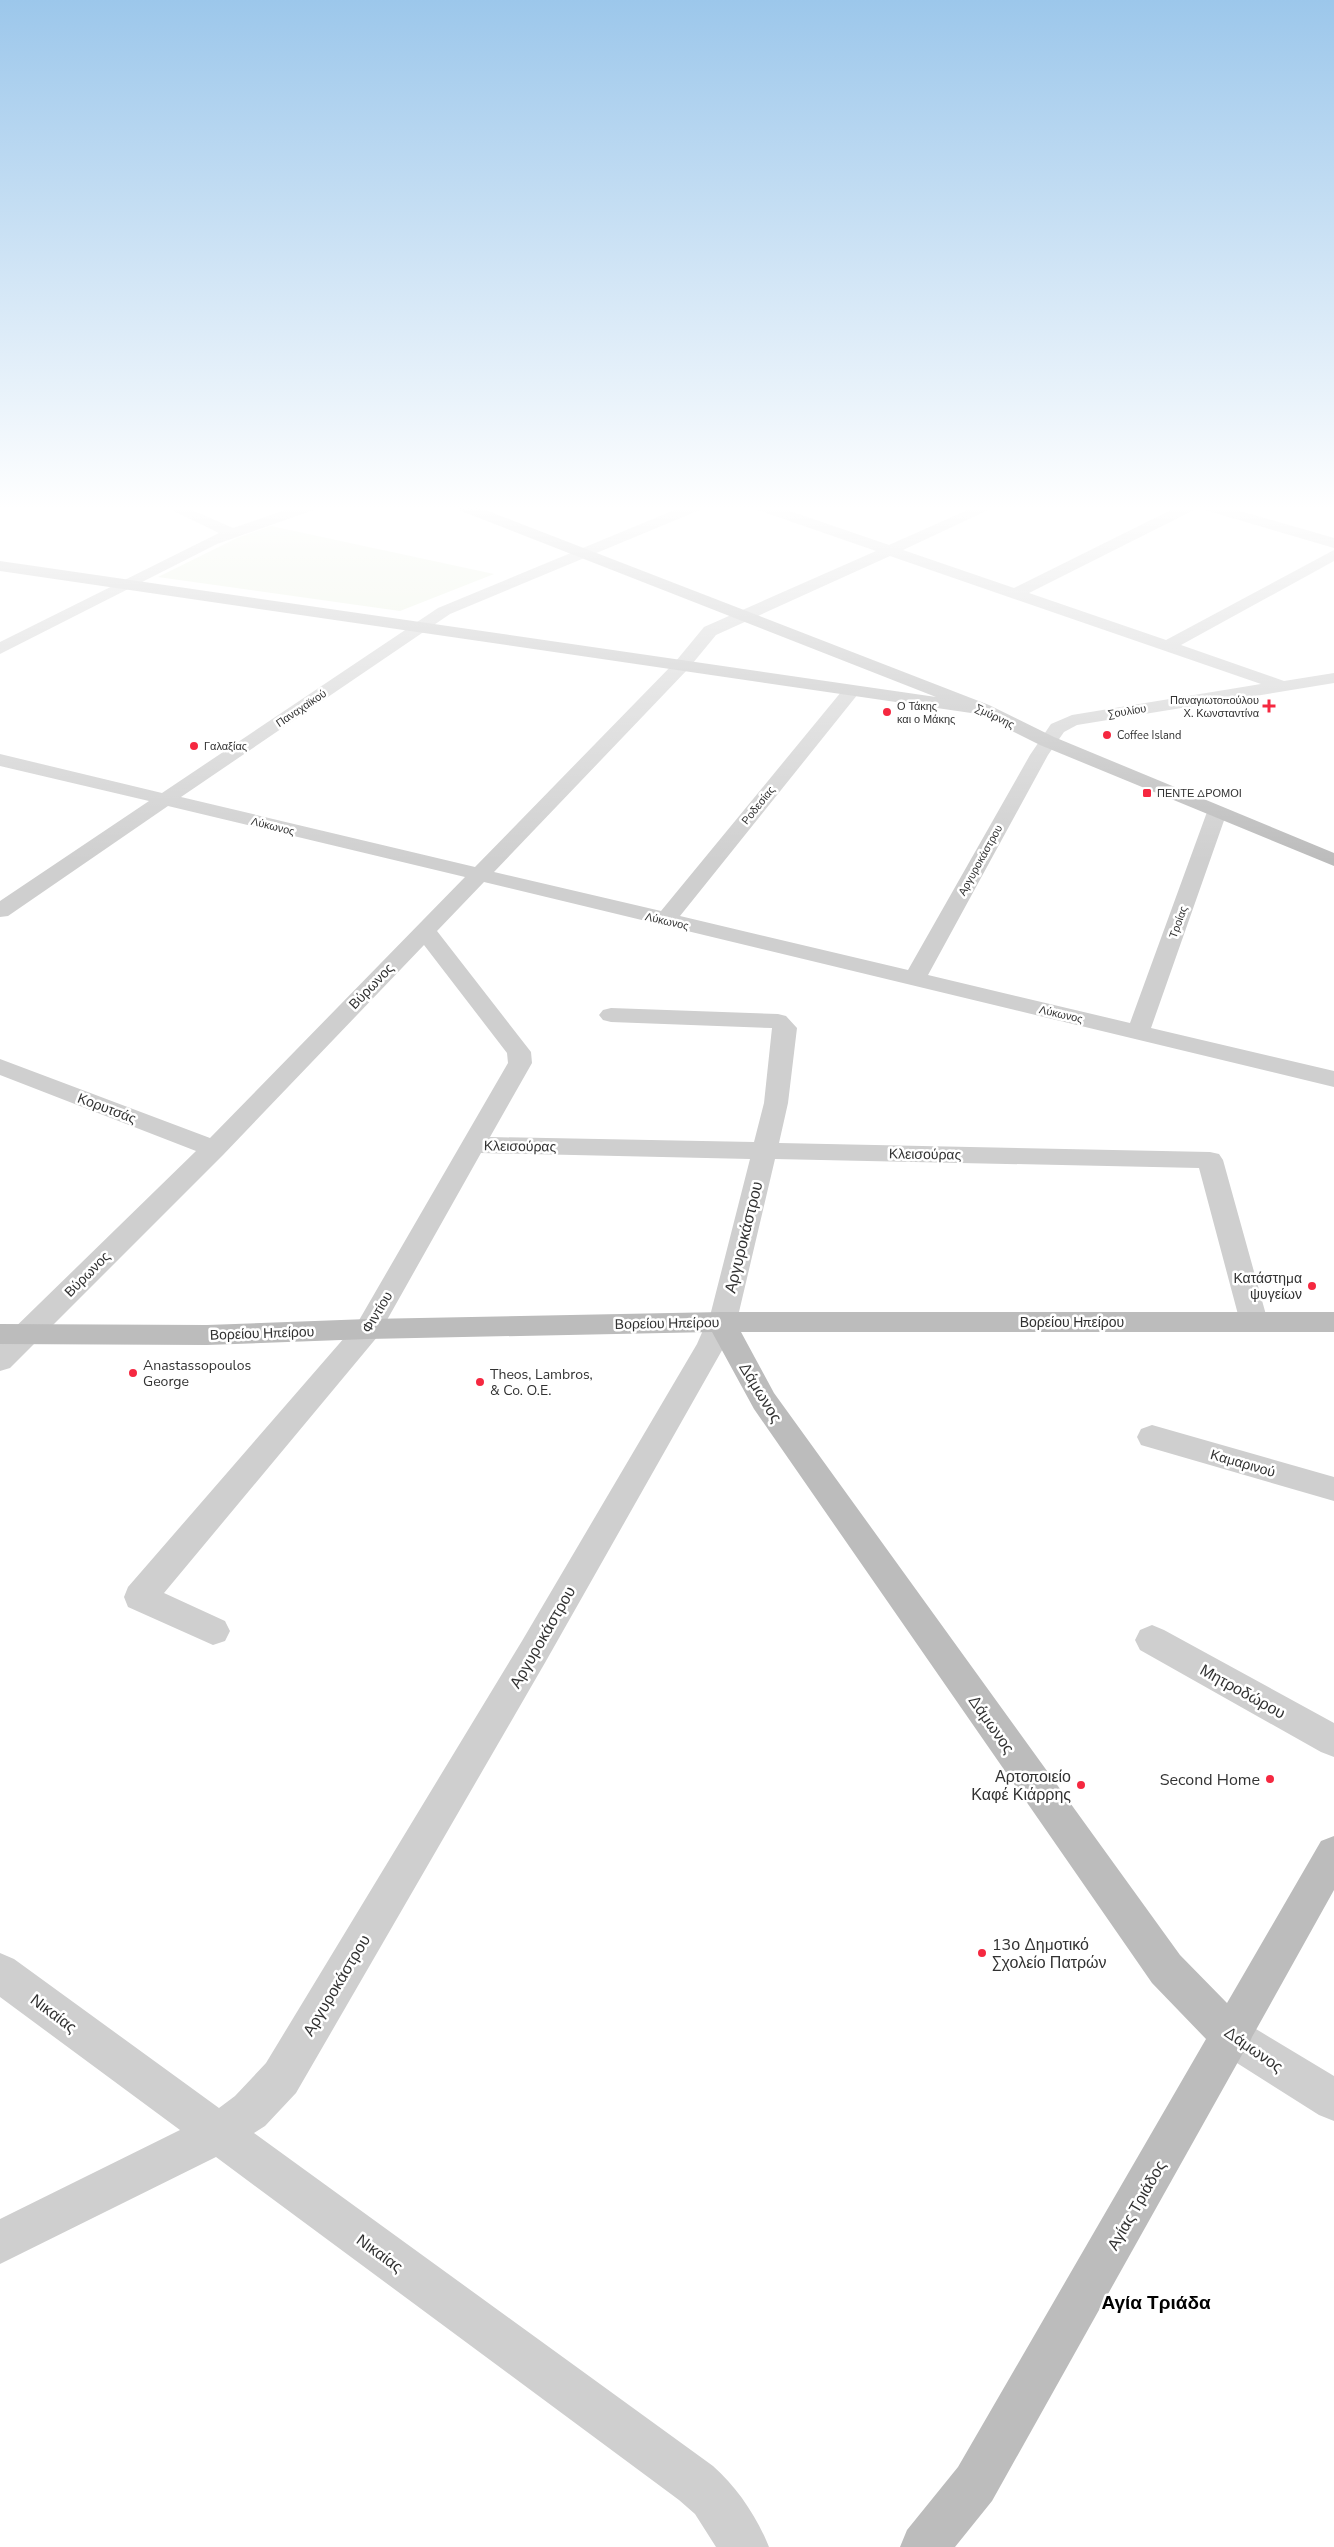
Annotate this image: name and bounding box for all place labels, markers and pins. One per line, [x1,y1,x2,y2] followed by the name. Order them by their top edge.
[1170,693,1260,721] place label: Παναγιωτοπούλου Χ. Κωνσταντίνα
[897,699,955,727] place label: Ο Τάκης και ο Μάκης
[1263,700,1275,712] marker: Παναγιωτοπούλου Χ. Κωνσταντίνα
[881,706,893,718] marker: Ο Τάκης και ο Μάκης
[1117,728,1181,743] place label: Coffee Island
[1101,729,1113,741] marker: Coffee Island
[204,739,247,754] place label: Γαλαξίας
[188,740,200,752] marker: Γαλαξίας
[1157,786,1242,801] place label: ΠΕΝΤΕ ΔΡΟΜΟΙ
[1141,787,1153,799] marker: ΠΕΝΤΕ ΔΡΟΜΟΙ
[1233,1269,1302,1304] place label: Κατάστημα ψυγείων
[1306,1280,1318,1292] marker: Κατάστημα ψυγείων
[143,1356,251,1391] place label: Anastassopoulos George
[490,1365,593,1400] place label: Theos, Lambros, & Co. O.E.
[127,1367,139,1379] marker: Anastassopoulos George
[474,1376,486,1388] marker: Theos, Lambros, & Co. O.E.
[971,1766,1071,1806] place label: Αρτοποιείο Καφέ Κιάρρης
[1160,1769,1260,1791] place label: Second Home
[1264,1773,1276,1785] marker: Second Home
[1075,1779,1087,1791] marker: Αρτοποιείο Καφέ Κιάρρης
[992,1934,1107,1974] place label: 13ο Δημοτικό Σχολείο Πατρών
[976,1947,988,1959] marker: 13ο Δημοτικό Σχολείο Πατρών

